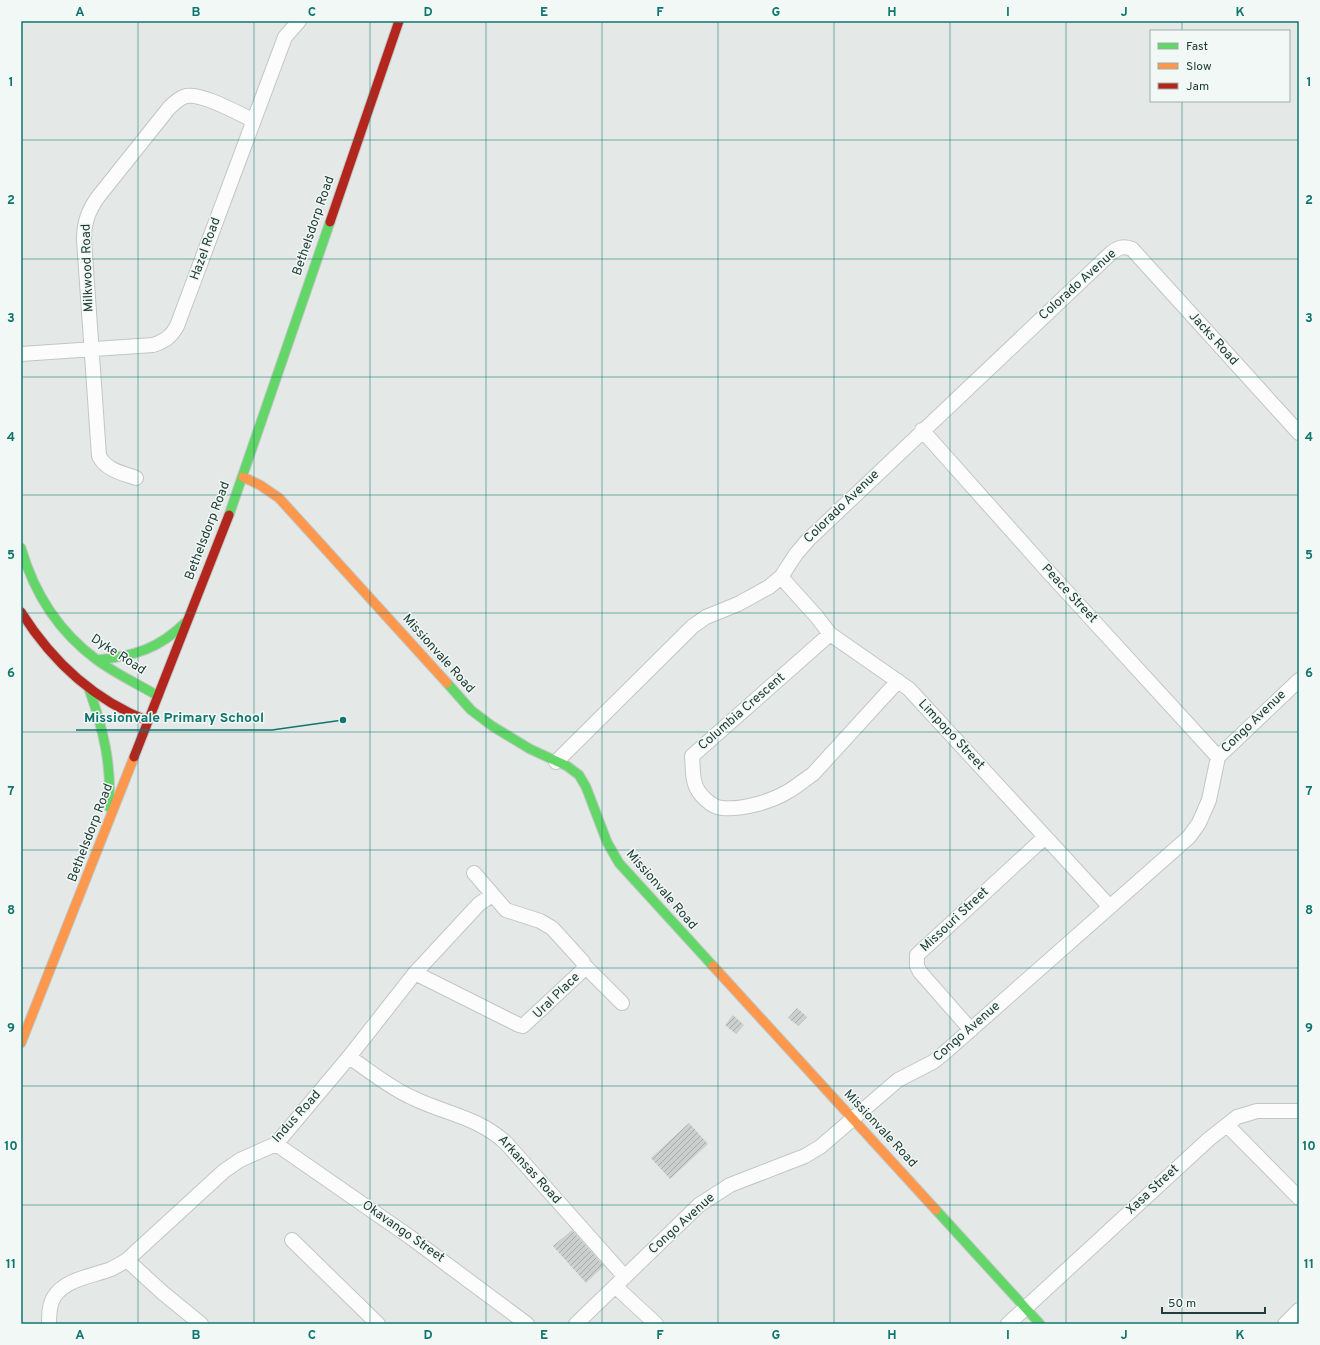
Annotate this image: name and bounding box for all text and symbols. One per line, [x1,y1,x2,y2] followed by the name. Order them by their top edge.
[75,5,85,21] text: A
[192,5,201,21] text: B
[308,5,316,21] text: C
[423,5,433,21] text: D
[540,5,548,21] text: E
[656,5,664,21] text: F
[772,5,781,21] text: G
[887,5,897,21] text: H
[1006,5,1010,21] text: I
[1120,5,1128,21] text: J
[1235,5,1245,21] text: K
[1150,30,1290,102] legend
[1186,39,1208,55] text: Fast
[1186,59,1212,75] text: Slow
[8,75,14,91] text: 1
[1306,75,1312,91] text: 1
[1186,79,1209,95] text: Jam
[290,174,338,278] street label: Bethelsdorp Road
[7,193,15,209] text: 2
[1305,193,1313,209] text: 2
[187,215,225,283] street label: Hazel Road
[78,224,98,312] street label: Milkwood Road
[1036,246,1120,324] street label: Colorado Avenue
[1185,309,1241,369] street label: Jacks Road
[7,311,15,327] text: 3
[1305,311,1313,327] text: 3
[7,430,15,446] text: 4
[1305,430,1313,446] text: 4
[801,467,883,547] street label: Colorado Avenue
[182,480,234,582] street label: Bethelsdorp Road
[7,548,15,564] text: 5
[1305,548,1313,564] text: 5
[1038,561,1100,627] street label: Peace Street
[398,611,478,697] street label: Missionvale Road
[88,631,148,679] street label: Dyke Road
[7,666,15,682] text: 6
[1305,666,1313,682] text: 6
[695,670,789,754] street label: Columbia Crescent
[1218,687,1290,757] street label: Congo Avenue
[914,697,988,773] street label: Limpopo Street
[76,704,272,730] callout: Missionvale Primary School
[84,710,264,727] text: Missionvale Primary School
[65,782,117,884] street label: Bethelsdorp Road
[8,784,15,800] text: 7
[1306,784,1313,800] text: 7
[622,847,700,933] street label: Missionvale Road
[918,884,993,956] street label: Missouri Street
[7,903,15,919] text: 8
[1305,903,1313,919] text: 8
[530,970,584,1022] street label: Ural Place
[930,999,1004,1065] street label: Congo Avenue
[7,1021,15,1037] text: 9
[1305,1021,1313,1037] text: 9
[269,1087,325,1147] street label: Indus Road
[840,1087,920,1171] street label: Missionvale Road
[494,1132,564,1208] street label: Arkansas Road
[4,1139,18,1155] text: 10
[1302,1139,1316,1155] text: 10
[1123,1162,1183,1218] street label: Xasa Street
[646,1190,718,1258] street label: Congo Avenue
[359,1198,447,1266] street label: Okavango Street
[6,1257,16,1273] text: 11
[1304,1257,1314,1273] text: 11
[1162,1289,1265,1315] scale bar
[1168,1296,1196,1312] text: 50 m
[75,1328,85,1344] text: A
[192,1328,201,1344] text: B
[308,1328,316,1344] text: C
[423,1328,433,1344] text: D
[540,1328,548,1344] text: E
[656,1328,664,1344] text: F
[772,1328,781,1344] text: G
[887,1328,897,1344] text: H
[1006,1328,1010,1344] text: I
[1120,1328,1128,1344] text: J
[1235,1328,1245,1344] text: K

